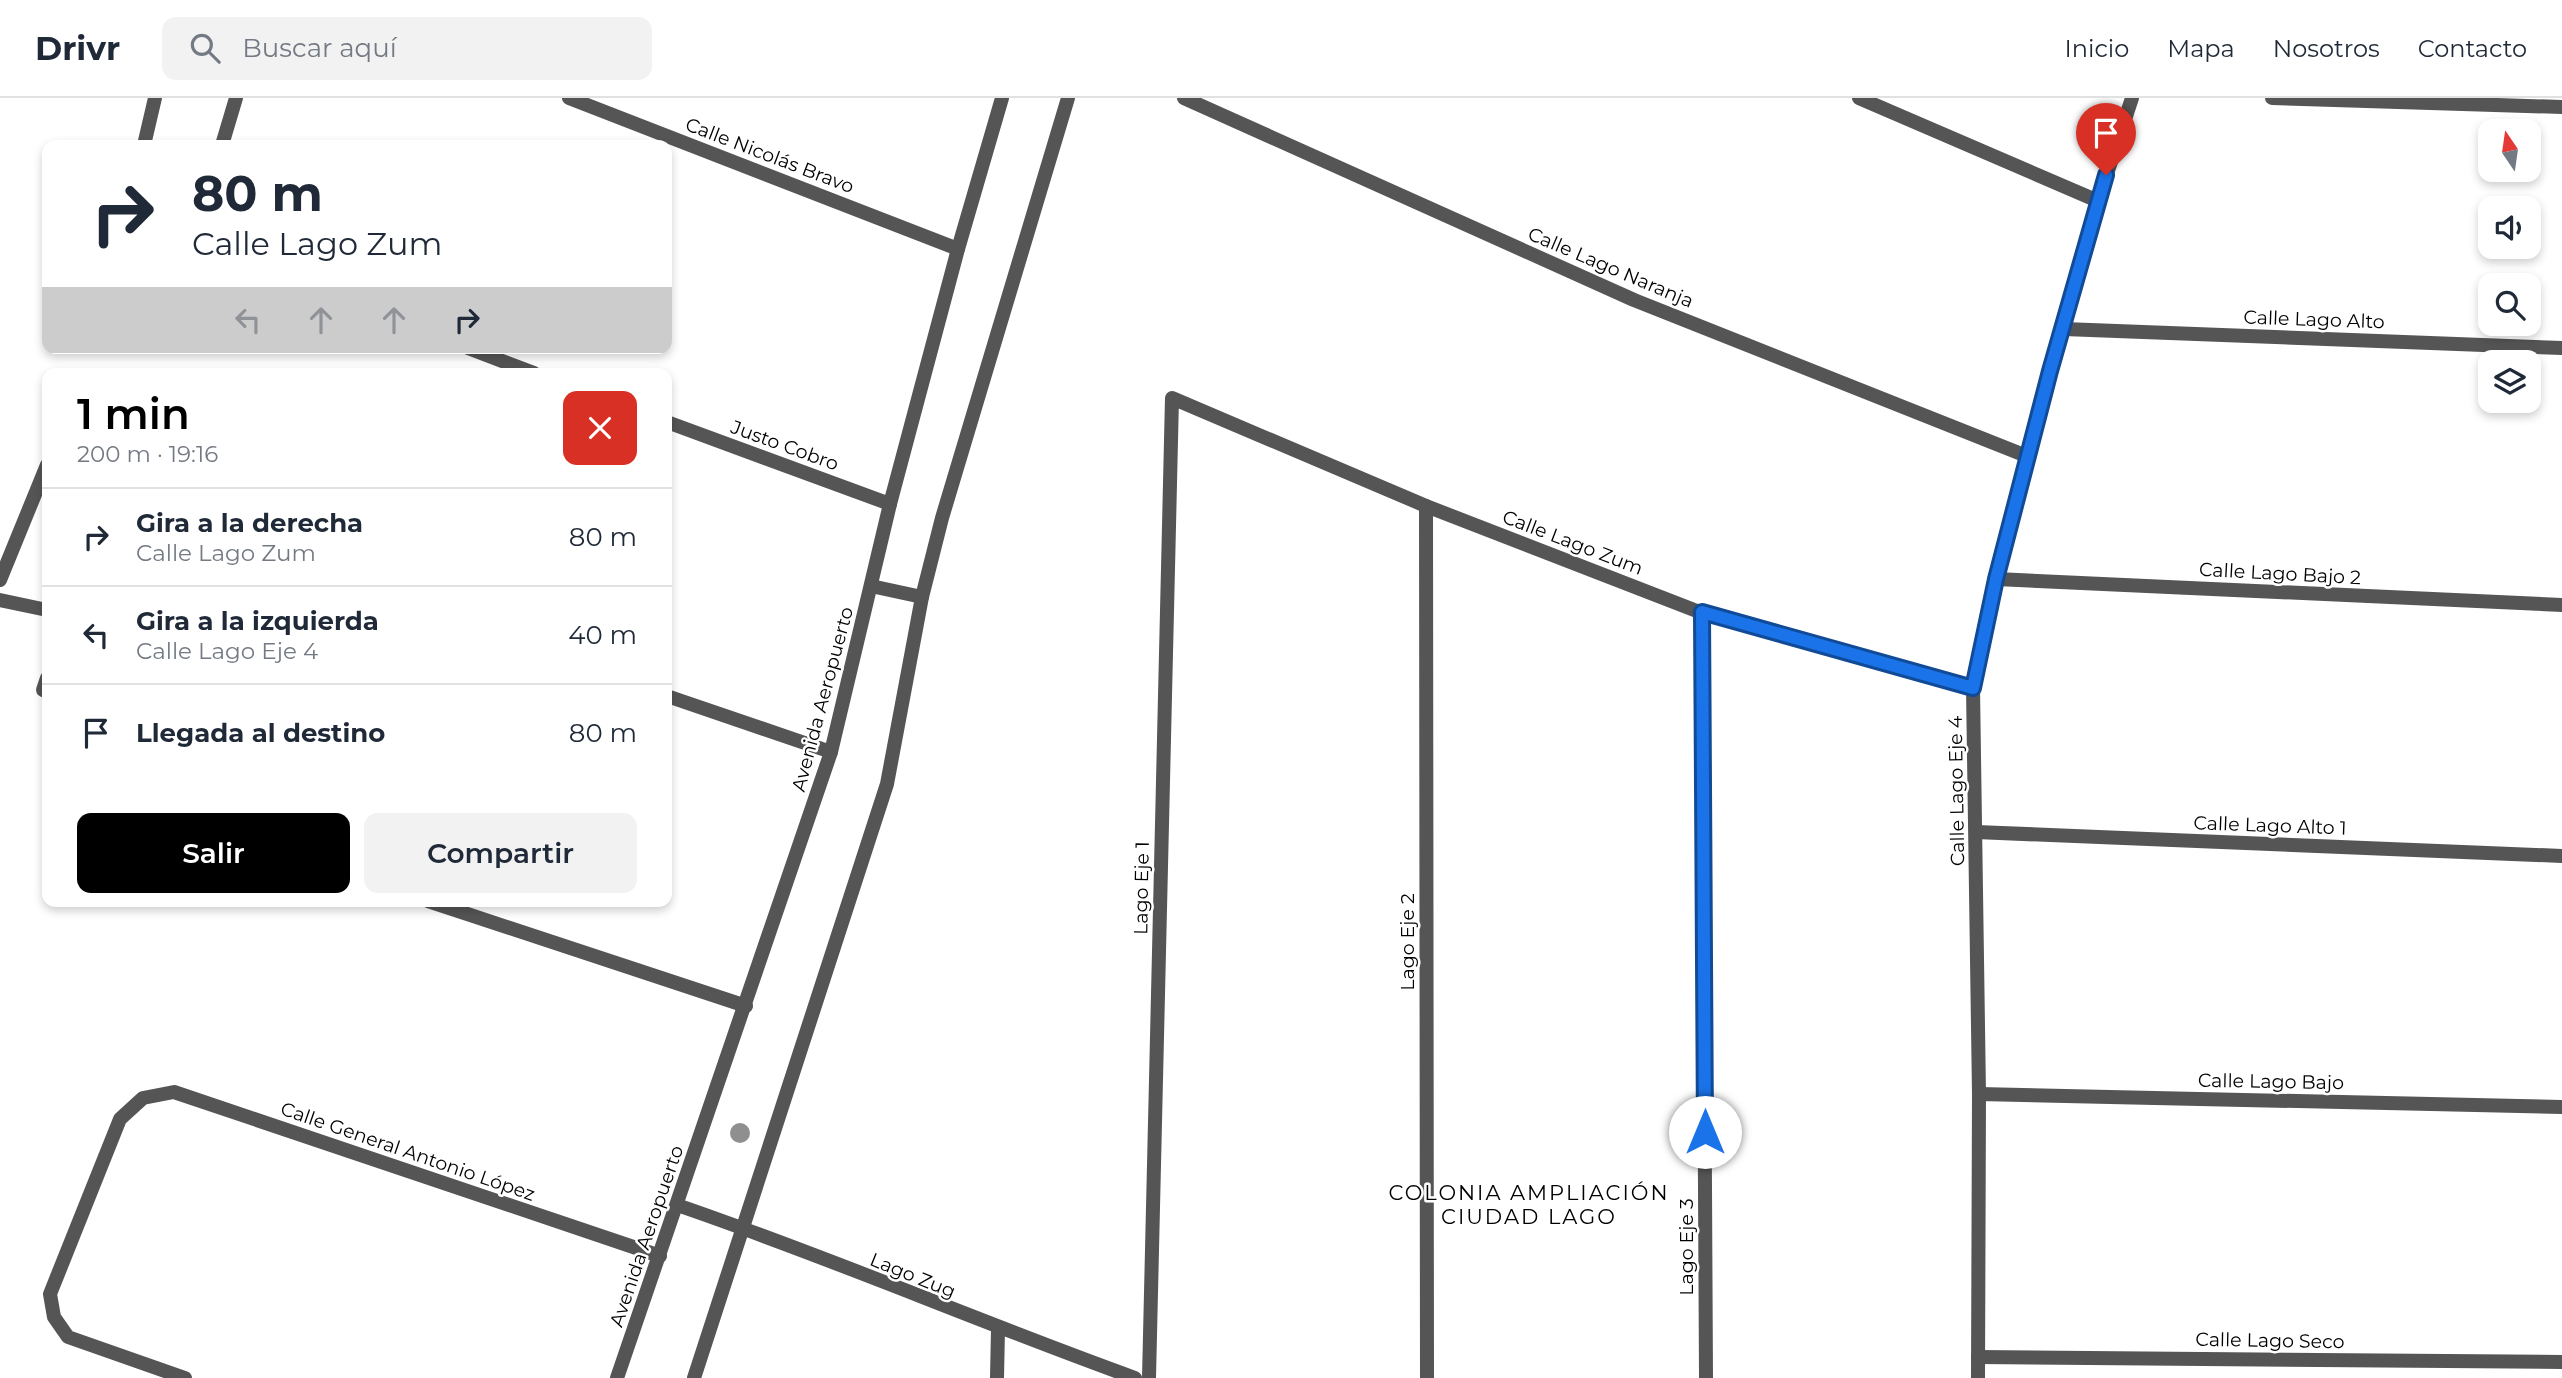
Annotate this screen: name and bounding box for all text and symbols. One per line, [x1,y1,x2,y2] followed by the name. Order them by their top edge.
[162,17,652,80] search box
[35,28,120,68] text: Drivr
[186,29,224,67] icon: search
[242,32,397,64] text: Buscar aquí
[2064,34,2129,63] text: Inicio
[2167,34,2235,63] text: Mapa
[2273,34,2380,63] text: Nosotros
[2418,34,2527,63] text: Contacto
[2076,103,2136,175] pin
[682,113,858,198] street label: Calle Nicolás Bravo
[2087,114,2125,152] icon: arrive
[2478,119,2541,182] north arrow
[2478,119,2541,413] map controls
[192,164,323,223] text: 80 m
[77,168,168,259] icon: right
[2478,196,2541,259] button: sound
[1525,222,1697,313] street label: Calle Lago Naranja
[192,224,442,263] text: Calle Lago Zum
[2478,273,2541,336] button: search
[229,301,267,339] icon: left
[302,301,340,339] icon: ahead
[375,301,413,339] icon: ahead
[448,301,486,339] icon: right
[2243,306,2385,333] street label: Calle Lago Alto
[2478,350,2541,413] button: layers
[77,388,190,440] text: 1 min
[563,391,637,465] button: close
[727,415,842,476] street label: Justo Cobro
[77,440,218,468] text: 200 m · 19:16
[1499,505,1646,580] street label: Calle Lago Zum
[136,507,363,539] text: Gira a la derecha
[77,518,115,556] icon: right
[569,521,637,553] text: 80 m
[136,539,316,567] text: Calle Lago Zum
[2199,558,2362,589] street label: Calle Lago Bajo 2
[787,604,858,794] street label: Avenida Aeropuerto
[136,605,379,637] text: Gira a la izquierda
[77,616,115,654] icon: left
[568,619,637,651] text: 40 m
[136,637,318,665] text: Calle Lago Eje 4
[77,714,115,752] icon: arrive
[1944,715,1969,866] street label: Calle Lago Eje 4
[136,717,385,749] text: Llegada al destino
[569,717,637,749] text: 80 m
[2193,811,2347,840] street label: Calle Lago Alto 1
[77,813,350,893] button: Salir
[364,813,637,893] button: Compartir
[1129,841,1154,935] street label: Lago Eje 1
[1396,893,1419,991] street label: Lago Eje 2
[2198,1069,2344,1094] street label: Calle Lago Bajo
[1668,1095,1742,1169] position arrow
[278,1097,538,1206] street label: Calle General Antonio López
[605,1142,688,1330] street label: Avenida Aeropuerto
[1389,1180,1669,1229] district label: COLONIA AMPLIACIÓN CIUDAD LAGO
[1675,1198,1698,1296] street label: Lago Eje 3
[867,1248,959,1303] street label: Lago Zug
[2195,1328,2345,1353] street label: Calle Lago Seco

